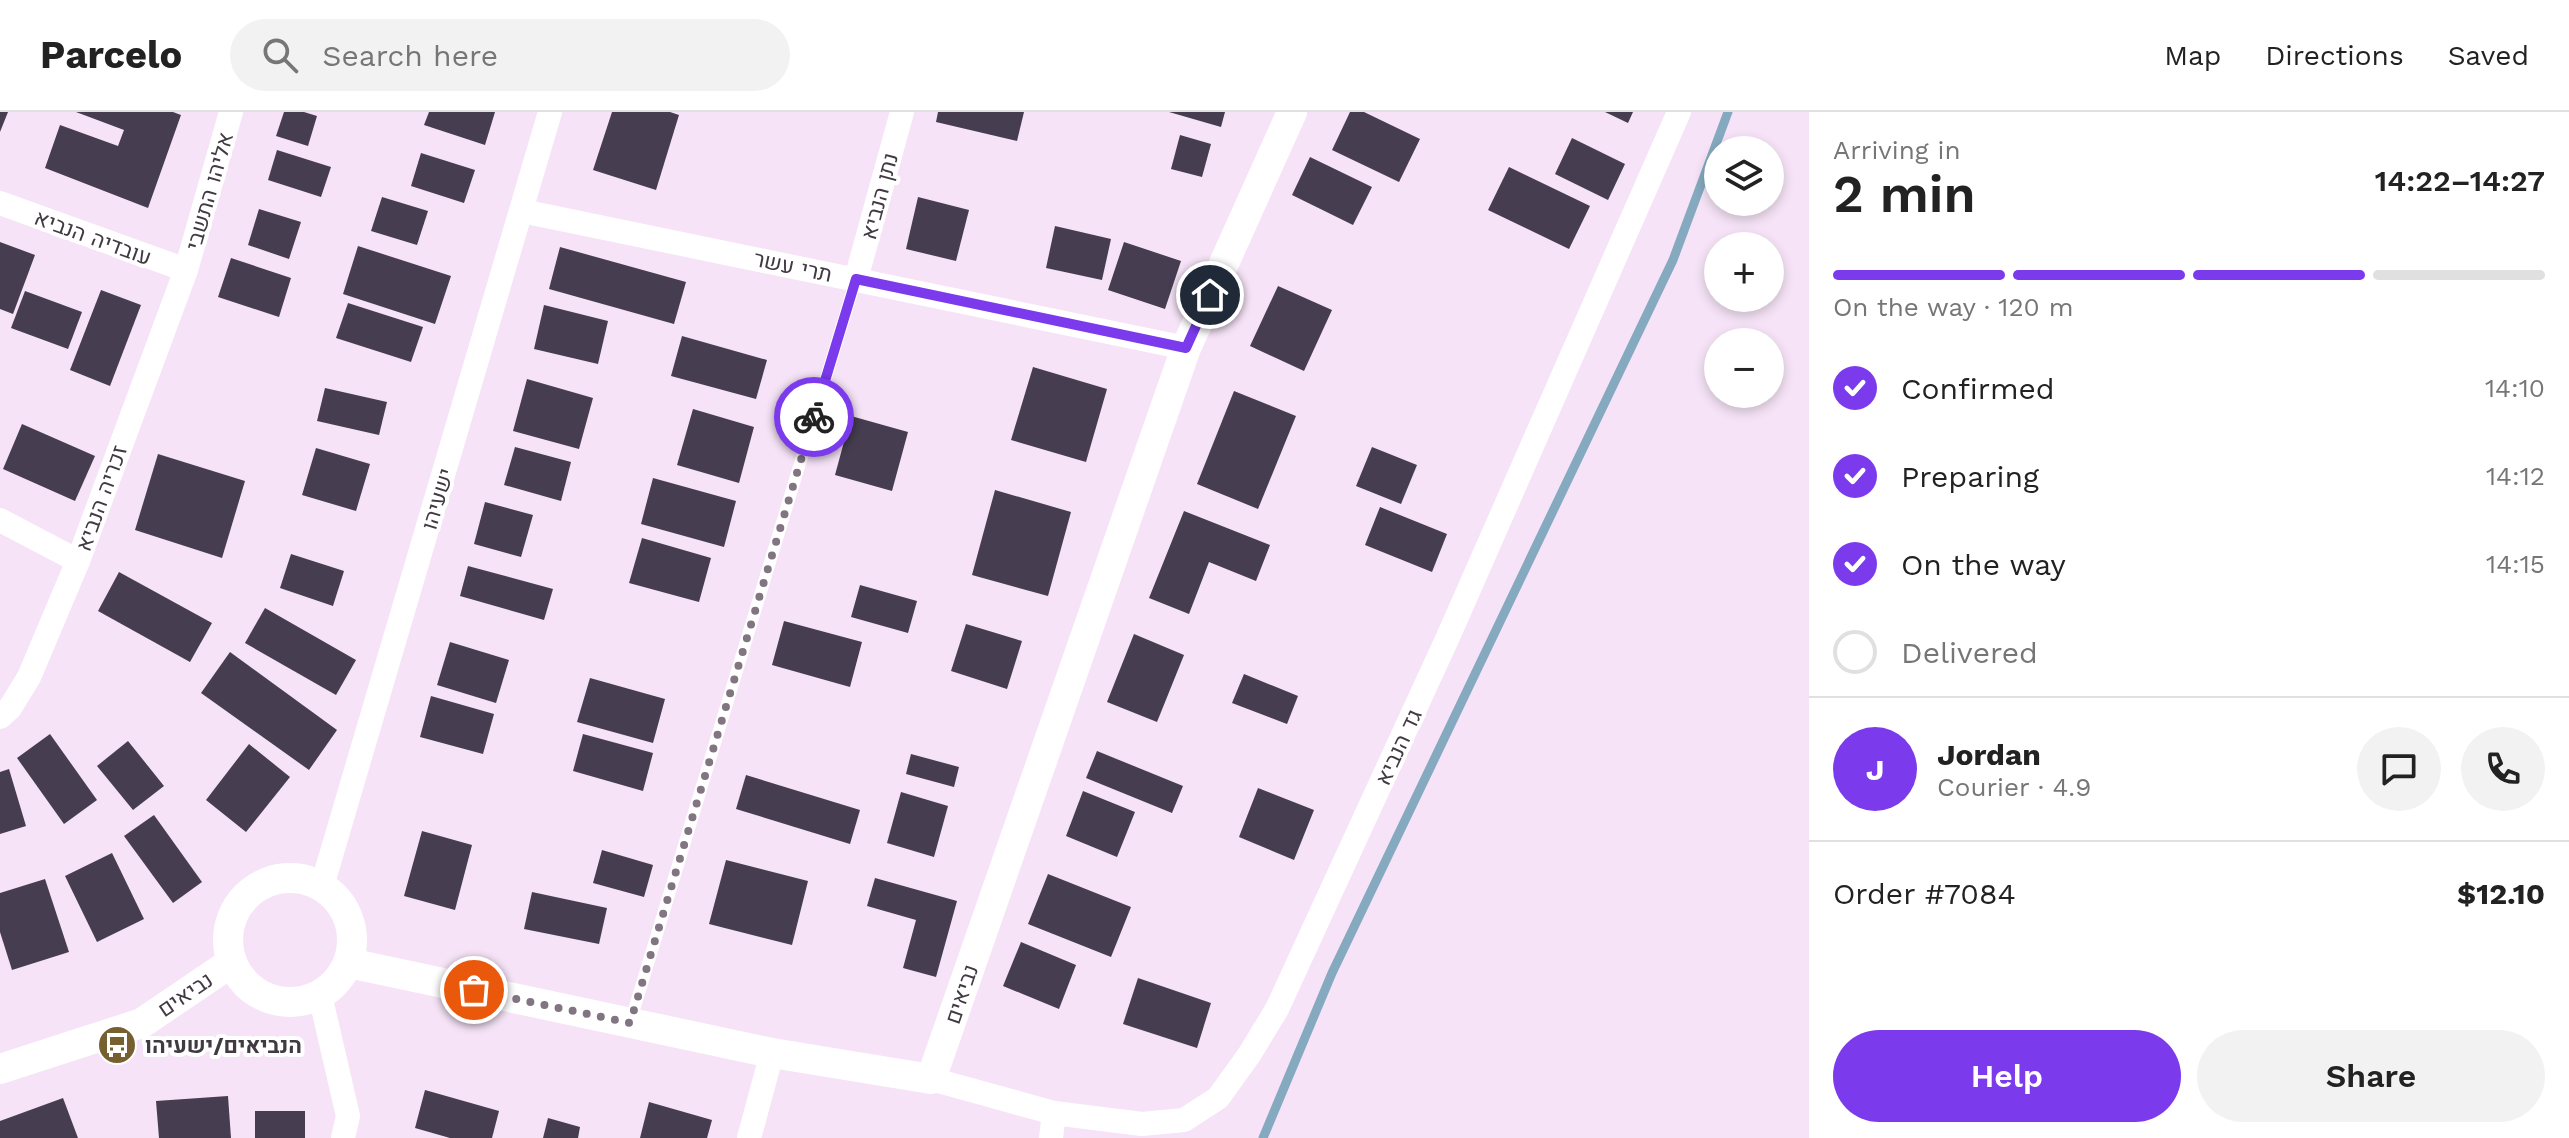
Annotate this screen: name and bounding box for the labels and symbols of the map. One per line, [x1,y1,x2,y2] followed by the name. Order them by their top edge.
[181,129,238,253] street label: אליהו התשבי
[856,150,903,242] street label: נתן הנביא
[31,205,155,270] street label: עובדיה הנביא
[751,246,834,287] street label: תרי עשר
[1176,261,1244,329] pin
[774,377,854,457] courier
[71,442,132,554] street label: זכריה הנביא
[416,465,459,533] street label: ישעיהו
[1370,705,1427,789] street label: גד הנביא
[440,956,508,1024] pin
[940,961,983,1027] street label: נביאים
[153,967,218,1022] street label: נביאים
[96,1024,138,1066] bus stop icon: הנביאים/ישעיהו
[145,1033,302,1058] place label: הנביאים/ישעיהו

